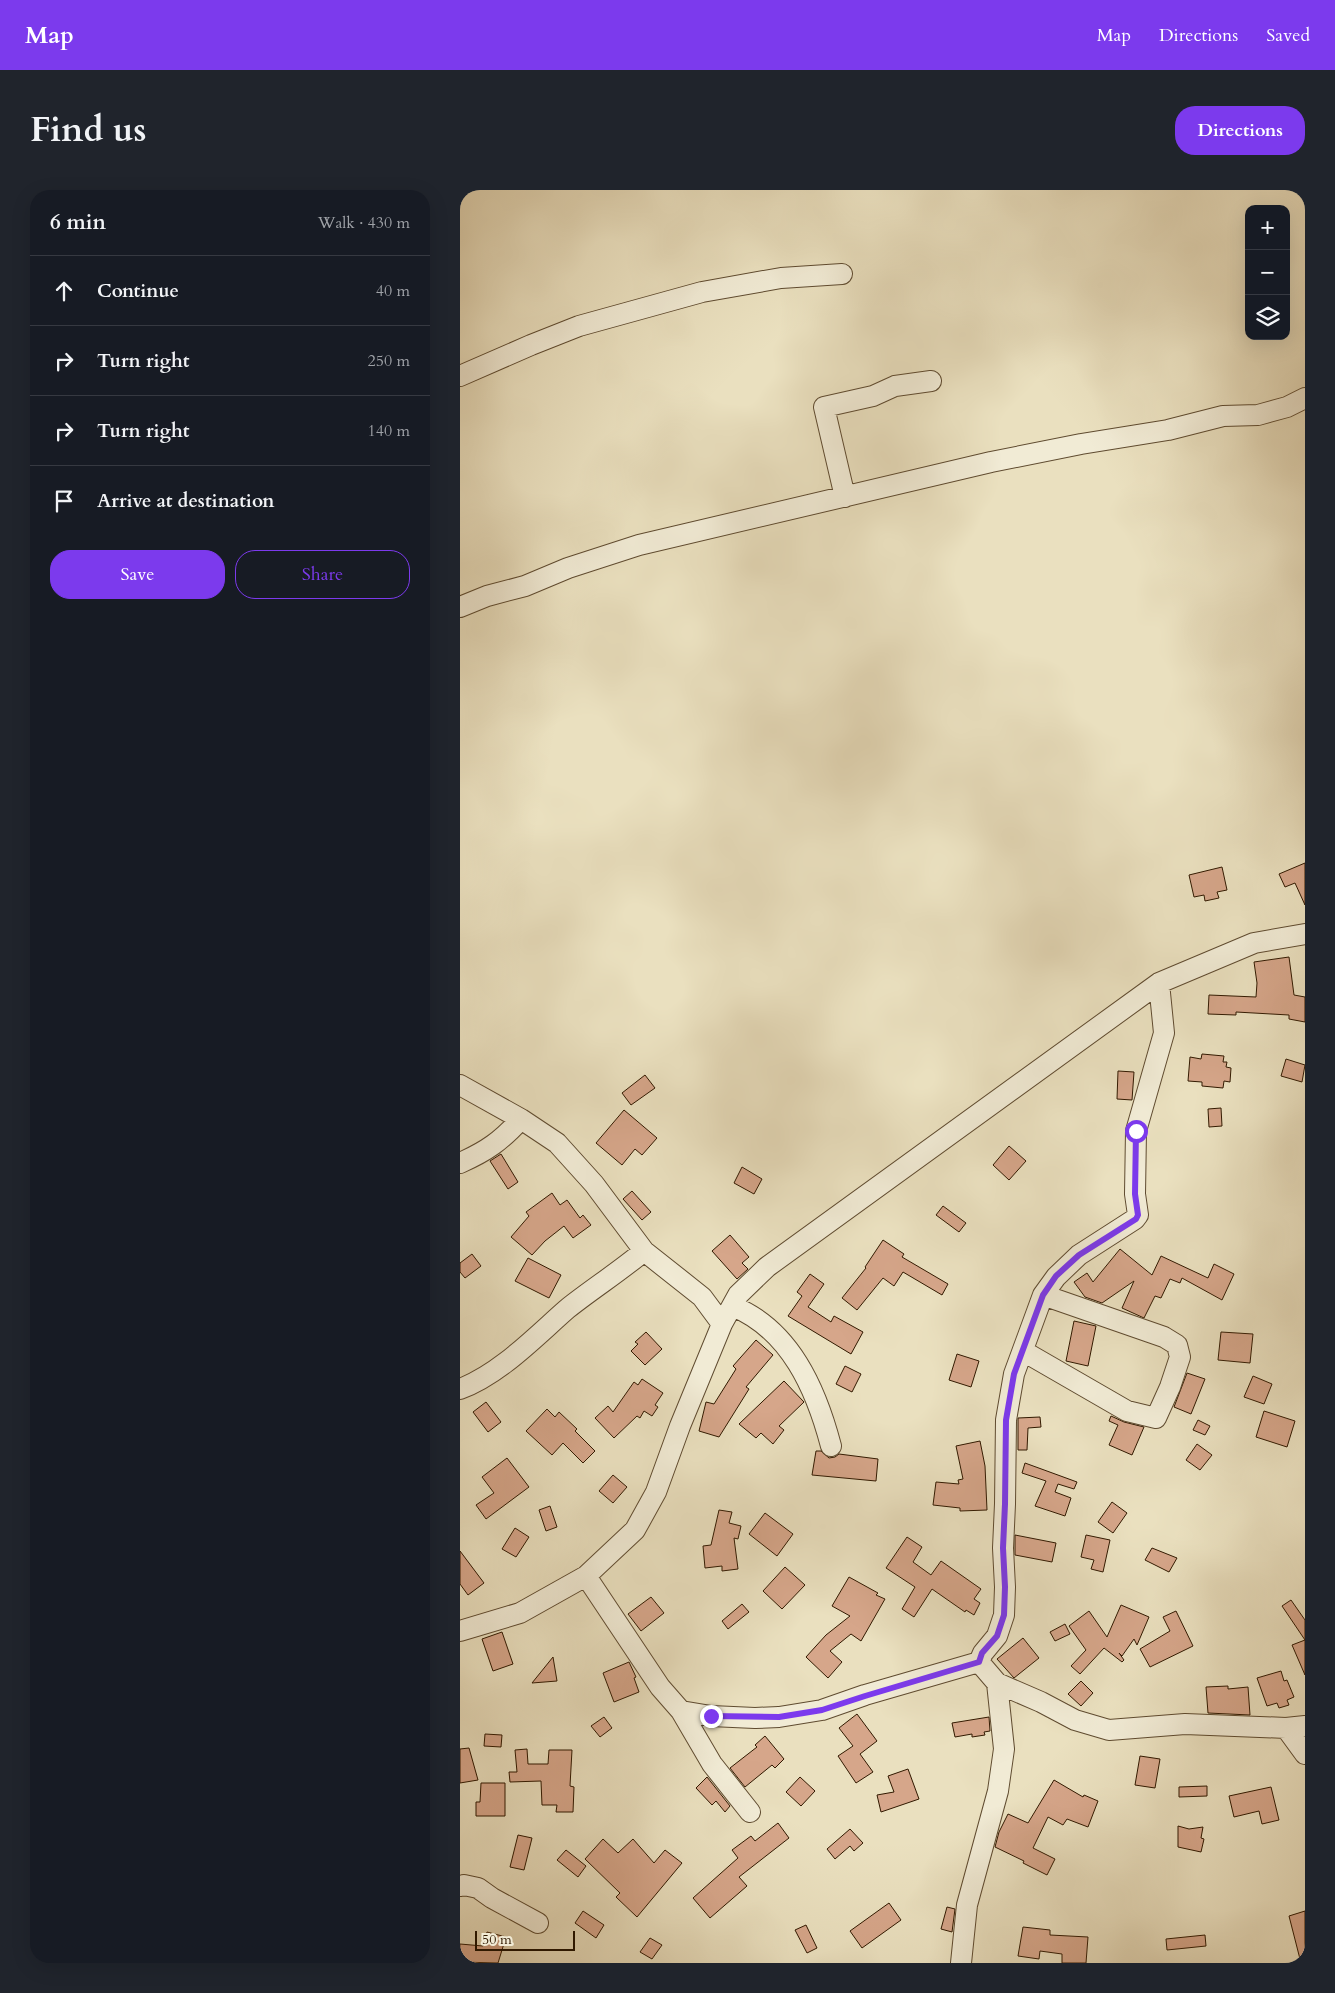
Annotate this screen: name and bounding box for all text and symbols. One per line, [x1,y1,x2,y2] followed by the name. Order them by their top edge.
[25,19,74,52] text: Map
[1097,23,1131,48] text: Map
[1159,23,1238,48] text: Directions
[1266,23,1310,48] text: Saved
[30,106,146,154] text: Find us
[1175,106,1305,155] button: Directions
[1245,205,1290,340] map controls
[1245,205,1290,250] button: +
[50,208,106,237] text: 6 min
[318,212,410,234] text: Walk · 430 m
[1245,250,1290,295] button: −
[50,277,78,305] icon: ahead
[97,278,179,304] text: Continue
[376,280,410,302] text: 40 m
[1245,295,1290,340] button: layers
[50,347,78,375] icon: right
[97,348,189,374] text: Turn right
[368,350,410,372] text: 250 m
[50,417,78,445] icon: right
[97,418,189,444] text: Turn right
[368,420,410,442] text: 140 m
[50,487,78,515] icon: arrive
[97,488,274,514] text: Arrive at destination
[50,550,225,599] button: Save
[235,550,410,599] button: Share
[1125,1120,1148,1143] route start
[700,1705,723,1728] route end
[475,1928,575,1951] scale bar
[482,1930,512,1949] text: 50 m

